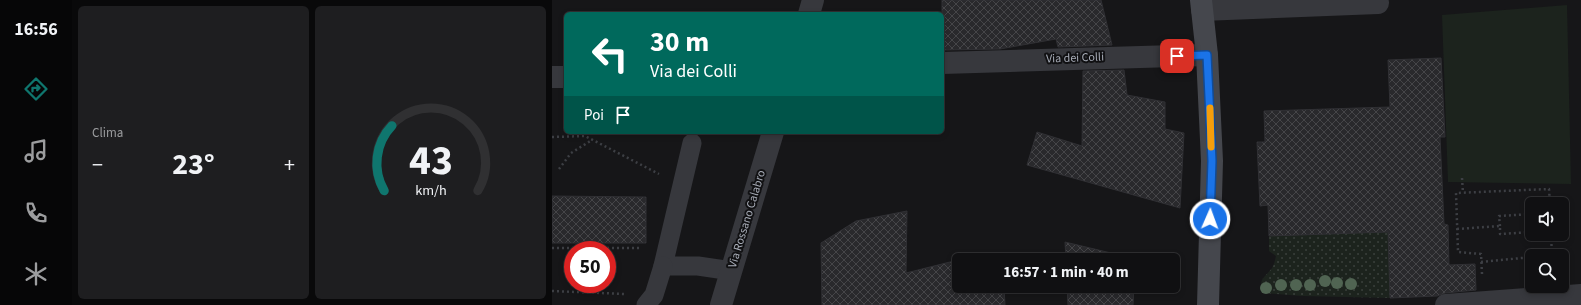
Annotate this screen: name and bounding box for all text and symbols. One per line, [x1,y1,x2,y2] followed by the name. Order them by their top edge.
[14,17,58,42] text: 16:56
[650,22,709,62] text: 30 m
[584,28,636,80] icon: left
[1160,39,1194,73] pin
[1166,45,1188,67] icon: arrive
[1046,48,1104,68] street label: Via dei Colli
[650,59,737,84] text: Via dei Colli
[22,75,50,103] icon: directions
[612,104,634,126] icon: arrive
[584,105,604,126] text: Poi
[92,124,123,142] text: Clima
[409,130,452,190] text: 43
[22,137,50,165] icon: music
[172,143,215,186] text: 23°
[92,149,103,181] text: −
[284,149,295,181] text: +
[724,168,770,270] street label: Via Rossano Calabro
[415,179,446,200] text: km/h
[1525,197,1569,293] map controls
[1525,197,1569,241] button: sound
[1189,198,1231,240] position arrow
[22,199,50,227] icon: phone
[564,241,616,293] speed limit sign: 50
[1525,249,1569,293] button: search
[22,260,50,288] icon: climate
[1003,262,1129,283] text: 16:57 · 1 min · 40 m

